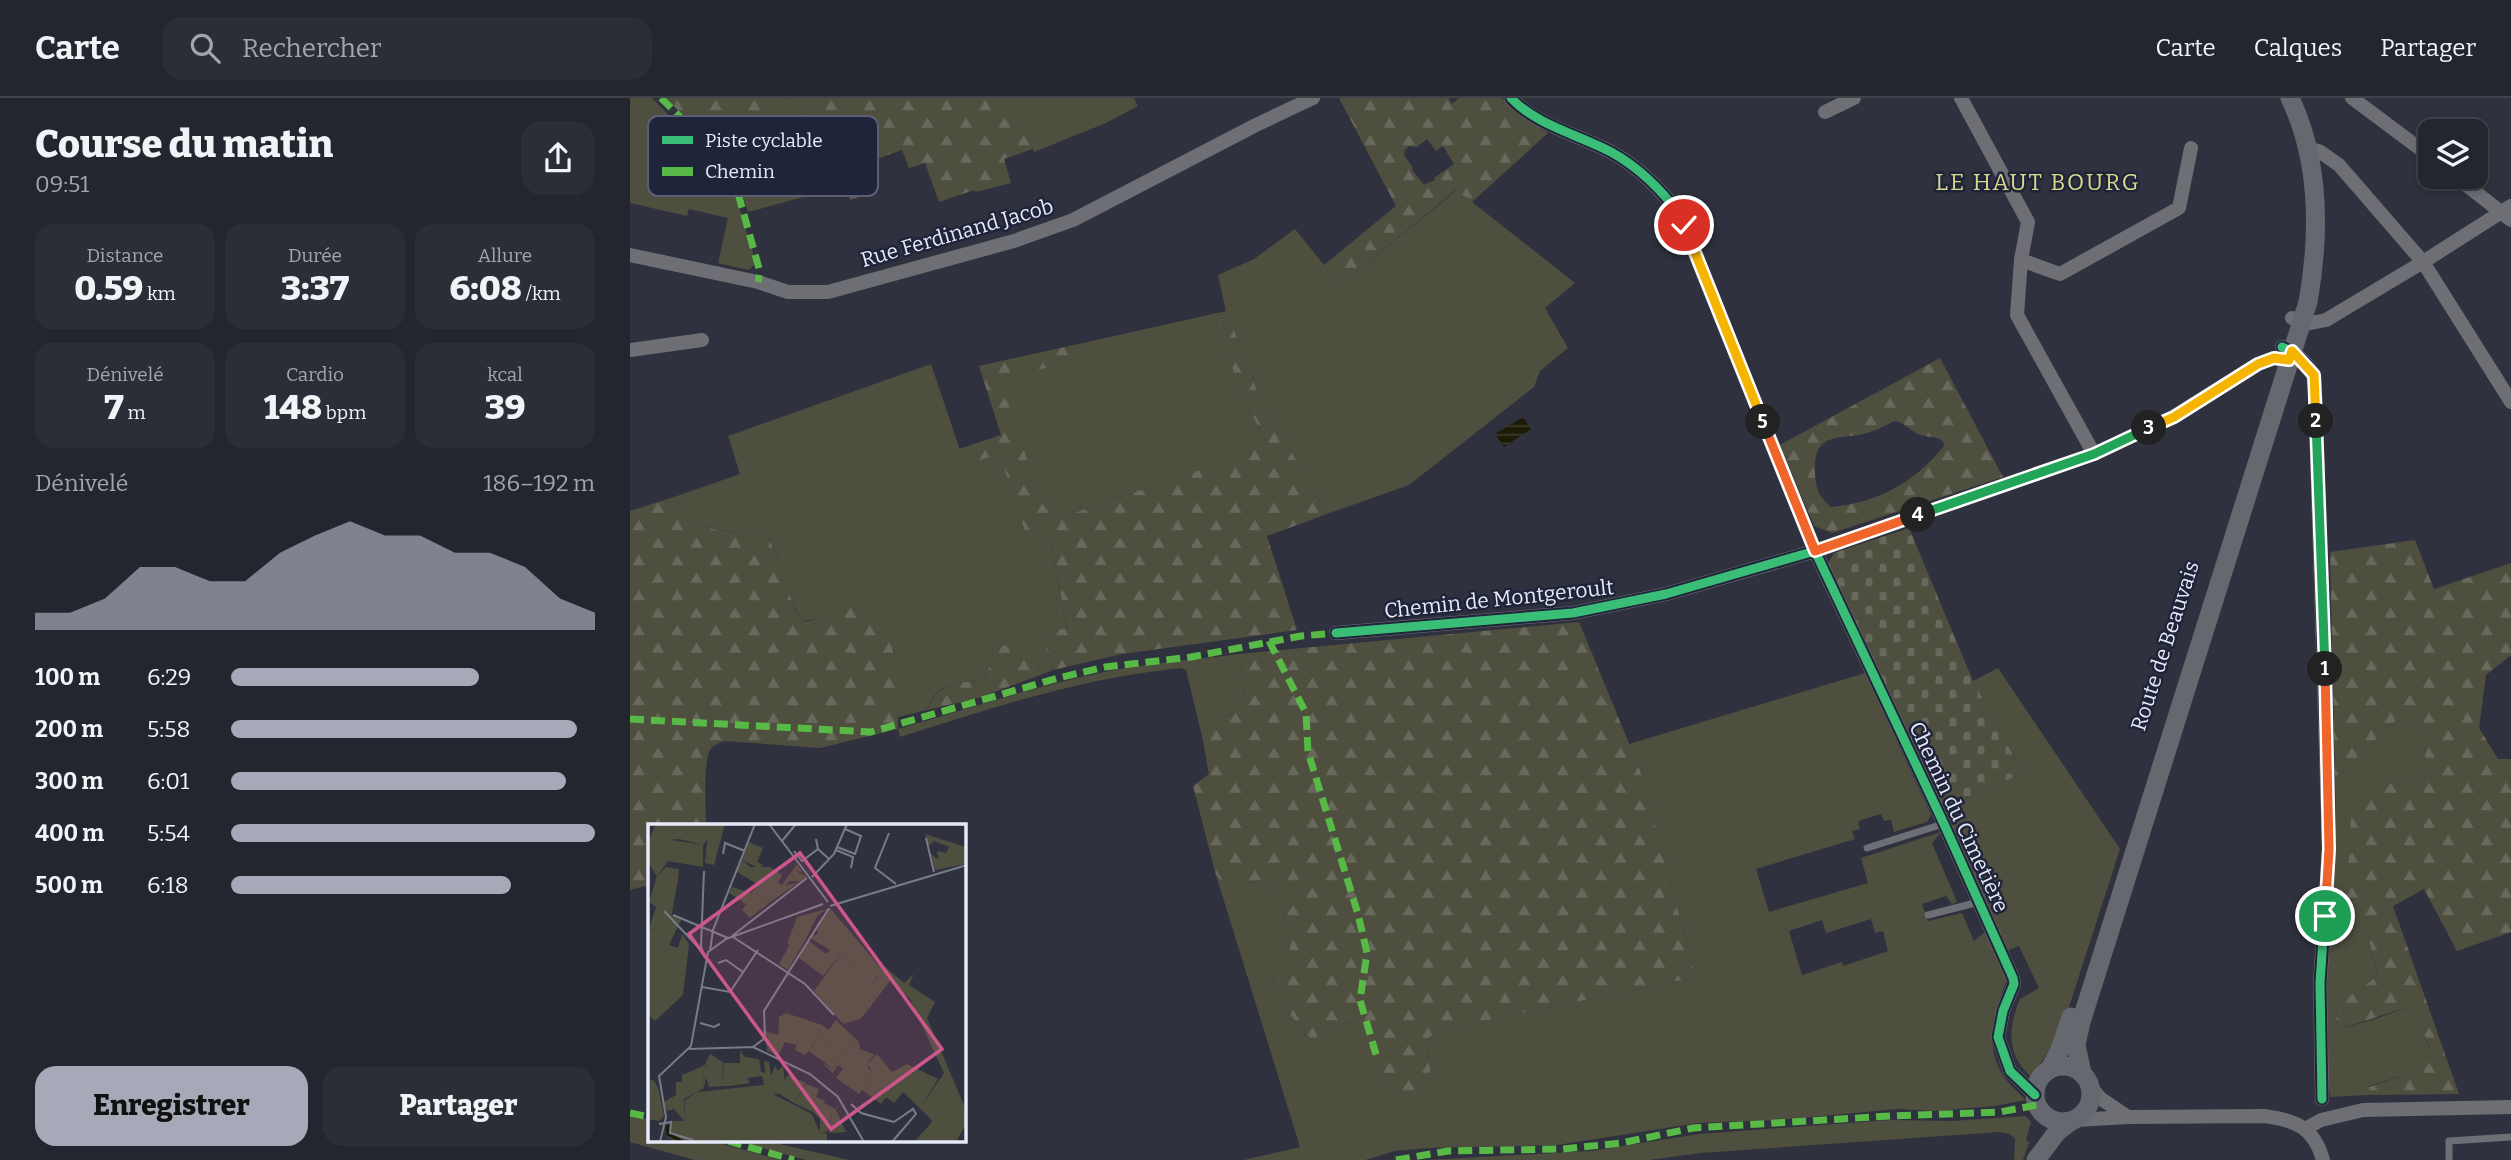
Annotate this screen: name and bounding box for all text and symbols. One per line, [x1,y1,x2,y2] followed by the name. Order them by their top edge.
[162,17,652,80] search box
[35,28,120,68] text: Carte
[186,29,224,67] icon: search
[242,33,382,64] text: Rechercher
[2156,34,2216,62] text: Carte
[2254,34,2342,62] text: Calques
[2380,34,2476,62] text: Partager
[648,116,878,196] legend
[2418,119,2488,189] map controls
[2418,119,2488,189] button: layers
[35,121,333,167] text: Course du matin
[521,121,595,195] button: share
[705,129,823,152] text: Piste cyclable
[705,160,775,183] text: Chemin
[1935,168,2141,196] district label: LE HAUT BOURG
[35,170,89,198] text: 09:51
[858,193,1056,273] street label: Rue Ferdinand Jacob
[1654,195,1714,255] pin
[1665,206,1703,244] icon: check
[87,244,163,267] text: Distance
[288,244,342,267] text: Durée
[478,244,532,267] text: Allure
[74,267,143,309] text: 0.59
[281,267,349,309] text: 3:37
[449,267,522,309] text: 6:08
[143,282,176,305] text: km
[522,282,561,305] text: /km
[86,363,164,386] text: Dénivelé
[286,363,344,386] text: Cardio
[487,363,523,386] text: kcal
[104,386,124,428] text: 7
[264,386,322,428] text: 148
[484,386,526,428] text: 39
[124,401,146,424] text: m
[322,401,366,424] text: bpm
[1746,404,1780,440] pin: 5
[2298,404,2334,438] pin: 2
[2310,409,2321,432] text: 2
[1757,410,1768,433] text: 5
[2132,410,2166,446] pin: 3
[2143,416,2154,439] text: 3
[35,469,128,497] text: Dénivelé
[483,469,595,497] text: 186–192 m
[1900,498,1936,532] pin: 4
[1912,503,1923,526] text: 4
[2125,558,2205,734] street label: Route de Beauvais
[1383,574,1616,624] street label: Chemin de Montgeroult
[2308,652,2342,686] pin: 1
[2320,657,2329,680] text: 1
[35,663,100,691] text: 100 m
[147,663,191,691] text: 6:29
[35,715,103,743] text: 200 m
[147,715,190,743] text: 5:58
[1903,718,2015,916] street label: Chemin du Cimetière
[35,767,104,795] text: 300 m
[147,767,189,795] text: 6:01
[35,819,104,847] text: 400 m
[147,819,190,847] text: 5:54
[648,824,966,1142] inset map
[35,871,103,899] text: 500 m
[147,871,189,899] text: 6:18
[2295,886,2355,946] pin
[2306,897,2344,935] icon: arrive
[35,1066,308,1146] button: Enregistrer
[322,1066,595,1146] button: Partager

